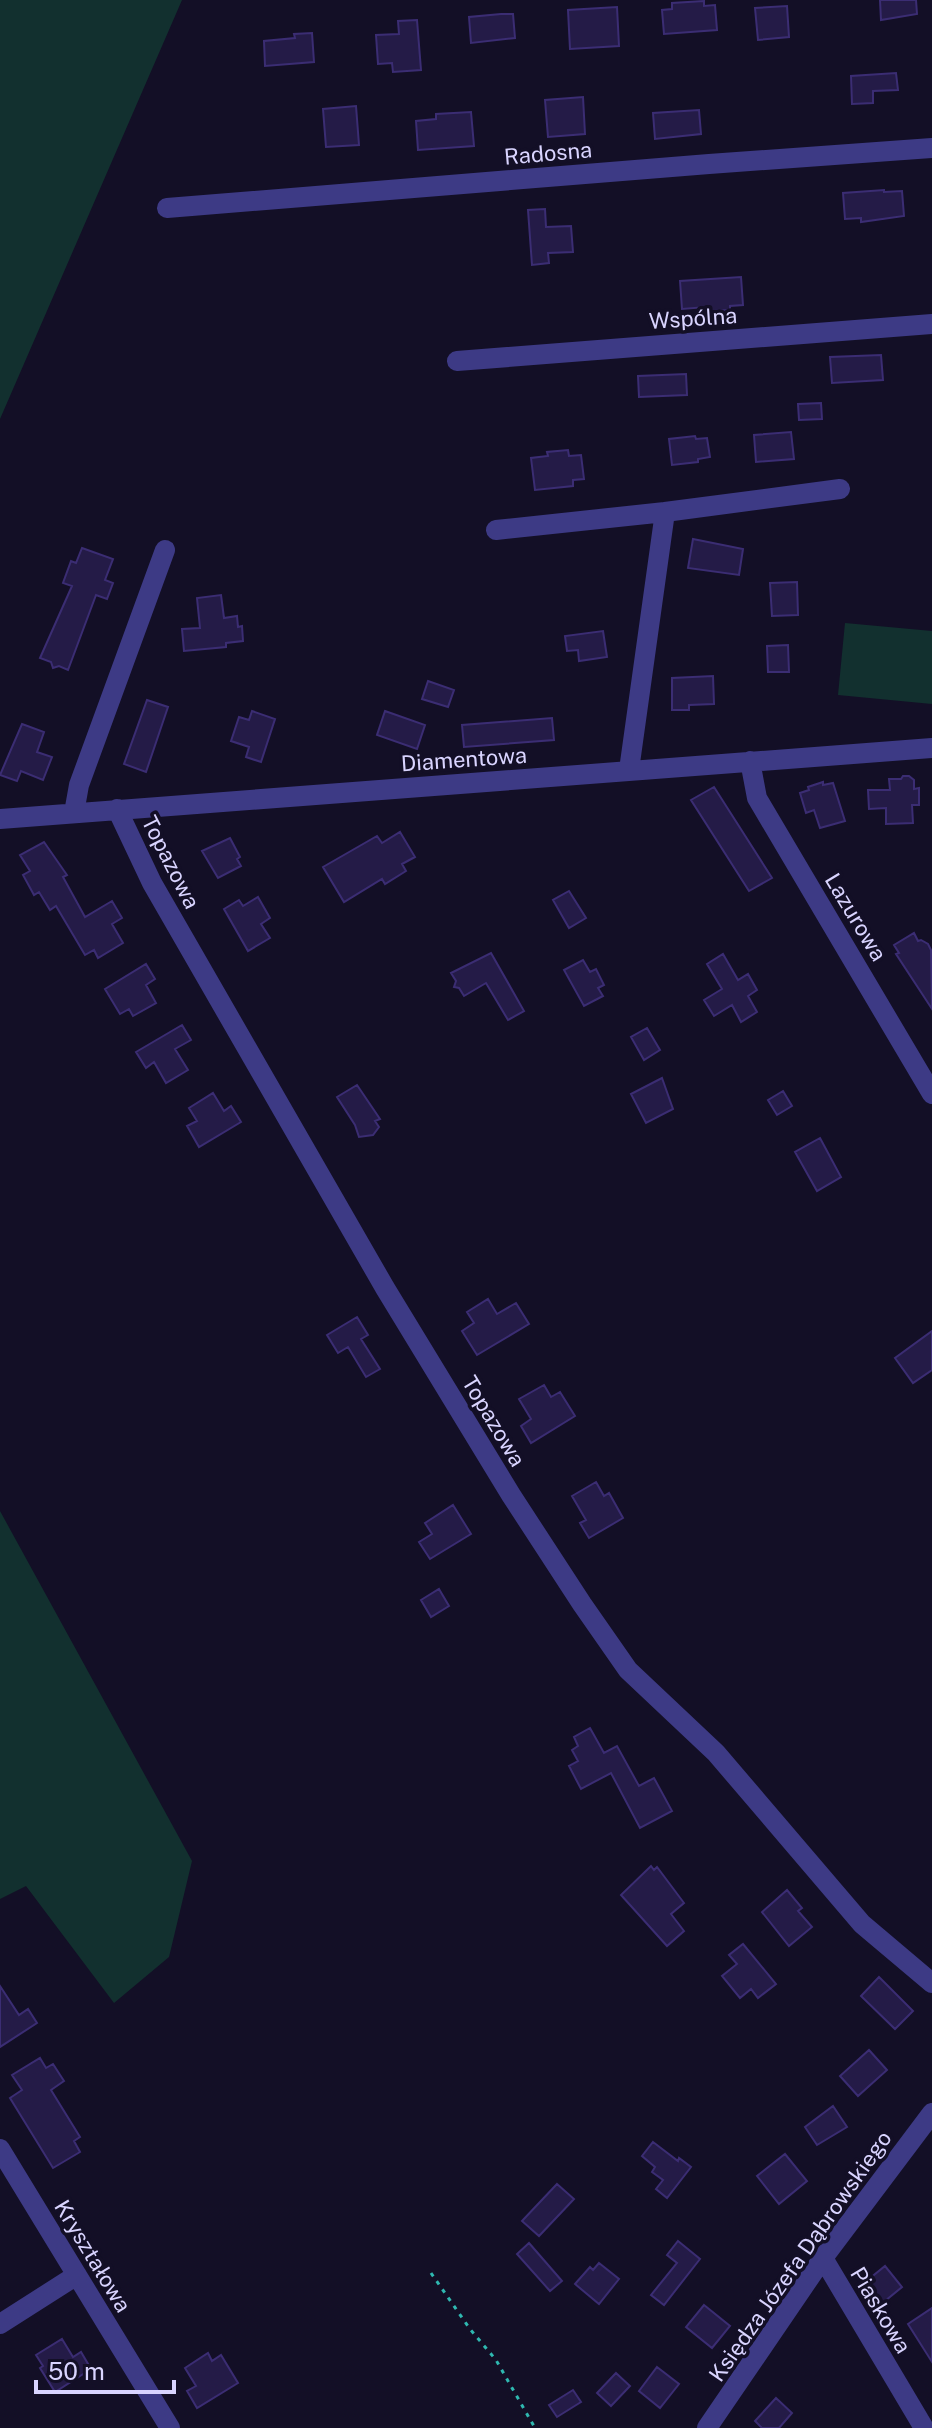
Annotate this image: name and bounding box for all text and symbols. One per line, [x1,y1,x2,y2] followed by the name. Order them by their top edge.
[503,136,593,170] street label: Radosna
[648,302,738,334] street label: Wspólna
[400,742,528,776] street label: Diamentowa
[137,811,205,913] street label: Topazowa
[820,868,892,966] street label: Lazurowa
[457,1371,531,1471] street label: Topazowa
[703,2126,897,2386] street label: Księdza Józefa Dąbrowskiego
[49,2195,137,2317] street label: Kryształowa
[845,2262,917,2358] street label: Piaskowa
[36,2344,174,2394] scale bar
[48,2357,105,2385] text: 50 m

